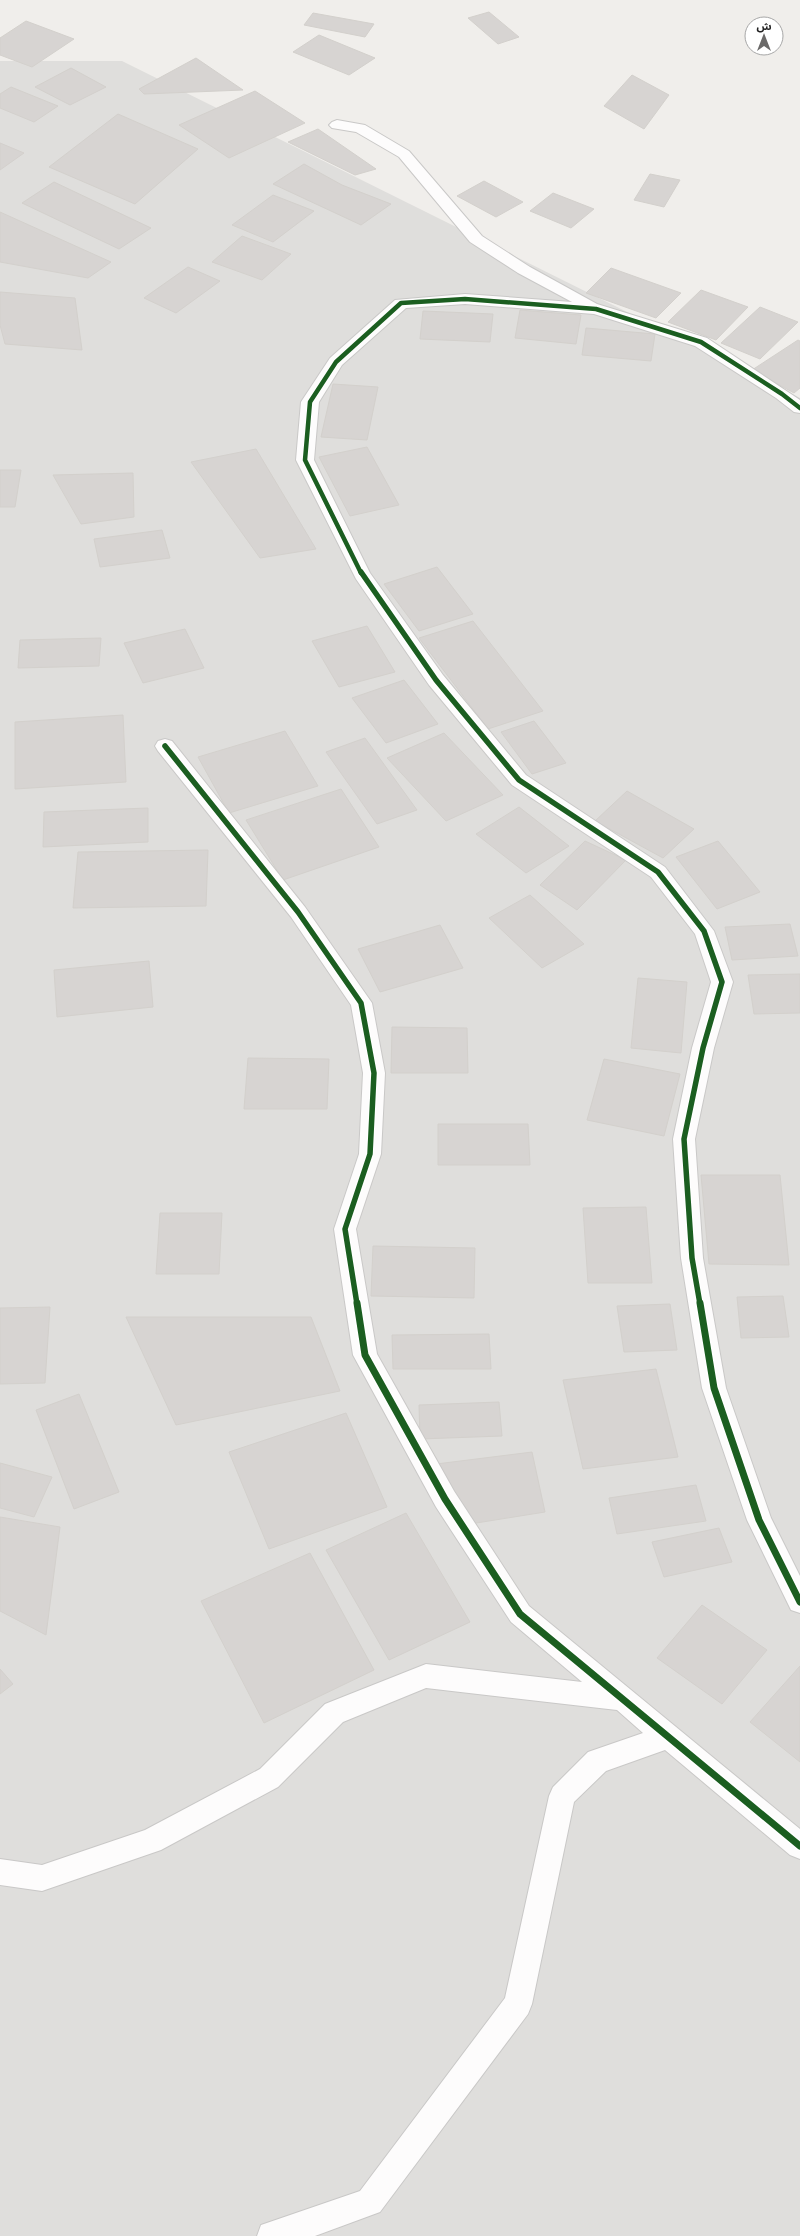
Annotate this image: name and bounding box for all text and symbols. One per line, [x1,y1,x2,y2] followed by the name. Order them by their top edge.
[744,16,784,56] north arrow
[756,18,772,34] text: ش

